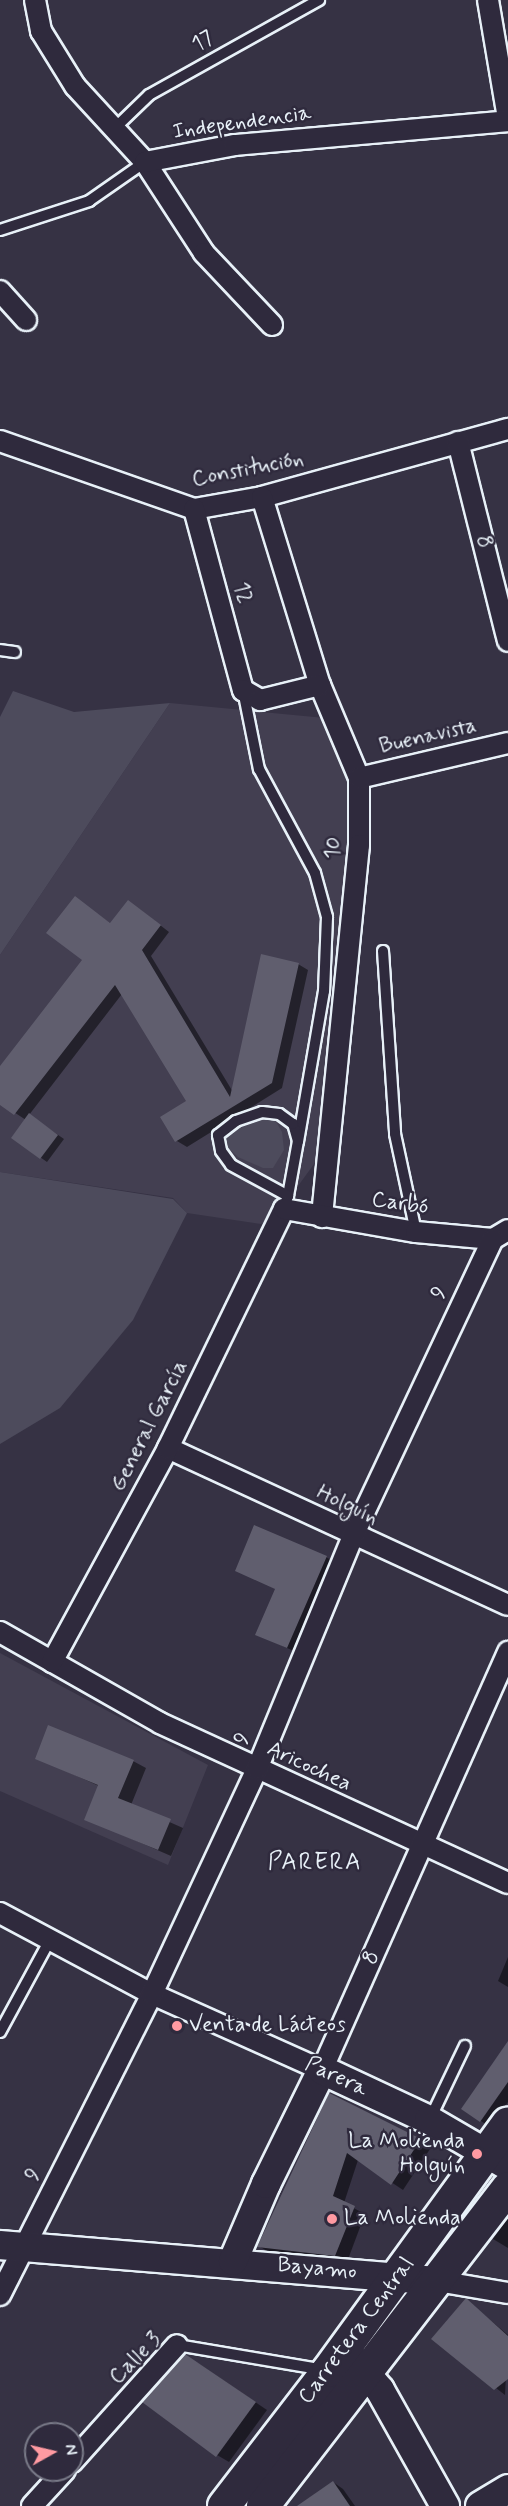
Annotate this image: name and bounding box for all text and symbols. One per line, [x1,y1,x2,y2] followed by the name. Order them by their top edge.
[187,25,219,59] street label: 17
[171,100,313,146] street label: Independencia
[190,446,306,494] street label: Constitución
[469,533,497,551] street label: 8
[226,579,258,607] street label: 12
[377,713,479,761] street label: Buenavista
[320,836,348,860] street label: 10
[370,1187,430,1221] street label: Carbó
[426,1283,454,1303] street label: 9
[106,1357,194,1495] street label: General García
[312,1480,382,1532] street label: Holguín
[229,1729,257,1749] street label: 9
[263,1736,355,1798] street label: Aricochea
[265,1849,365,1877] district label: PARERA
[357,1947,387,1969] street label: 8
[189,2013,348,2039] place label: Venta de Lácteos
[170,2019,184,2033] marker: Venta de Lácteos
[301,2051,371,2103] street label: Parera
[349,2128,465,2180] place label: La Molienda Holguín
[470,2147,484,2161] marker: La Molienda Holguín
[20,2164,48,2186] street label: 9
[344,2206,460,2232] place label: La Molienda
[325,2212,339,2226] marker: La Molienda
[293,2251,421,2411] street label: Carretera Central
[276,2252,358,2286] street label: Bayamo
[104,2327,168,2391] street label: Calle 3
[24,2422,84,2482] north arrow
[59,2443,81,2456] text: N

